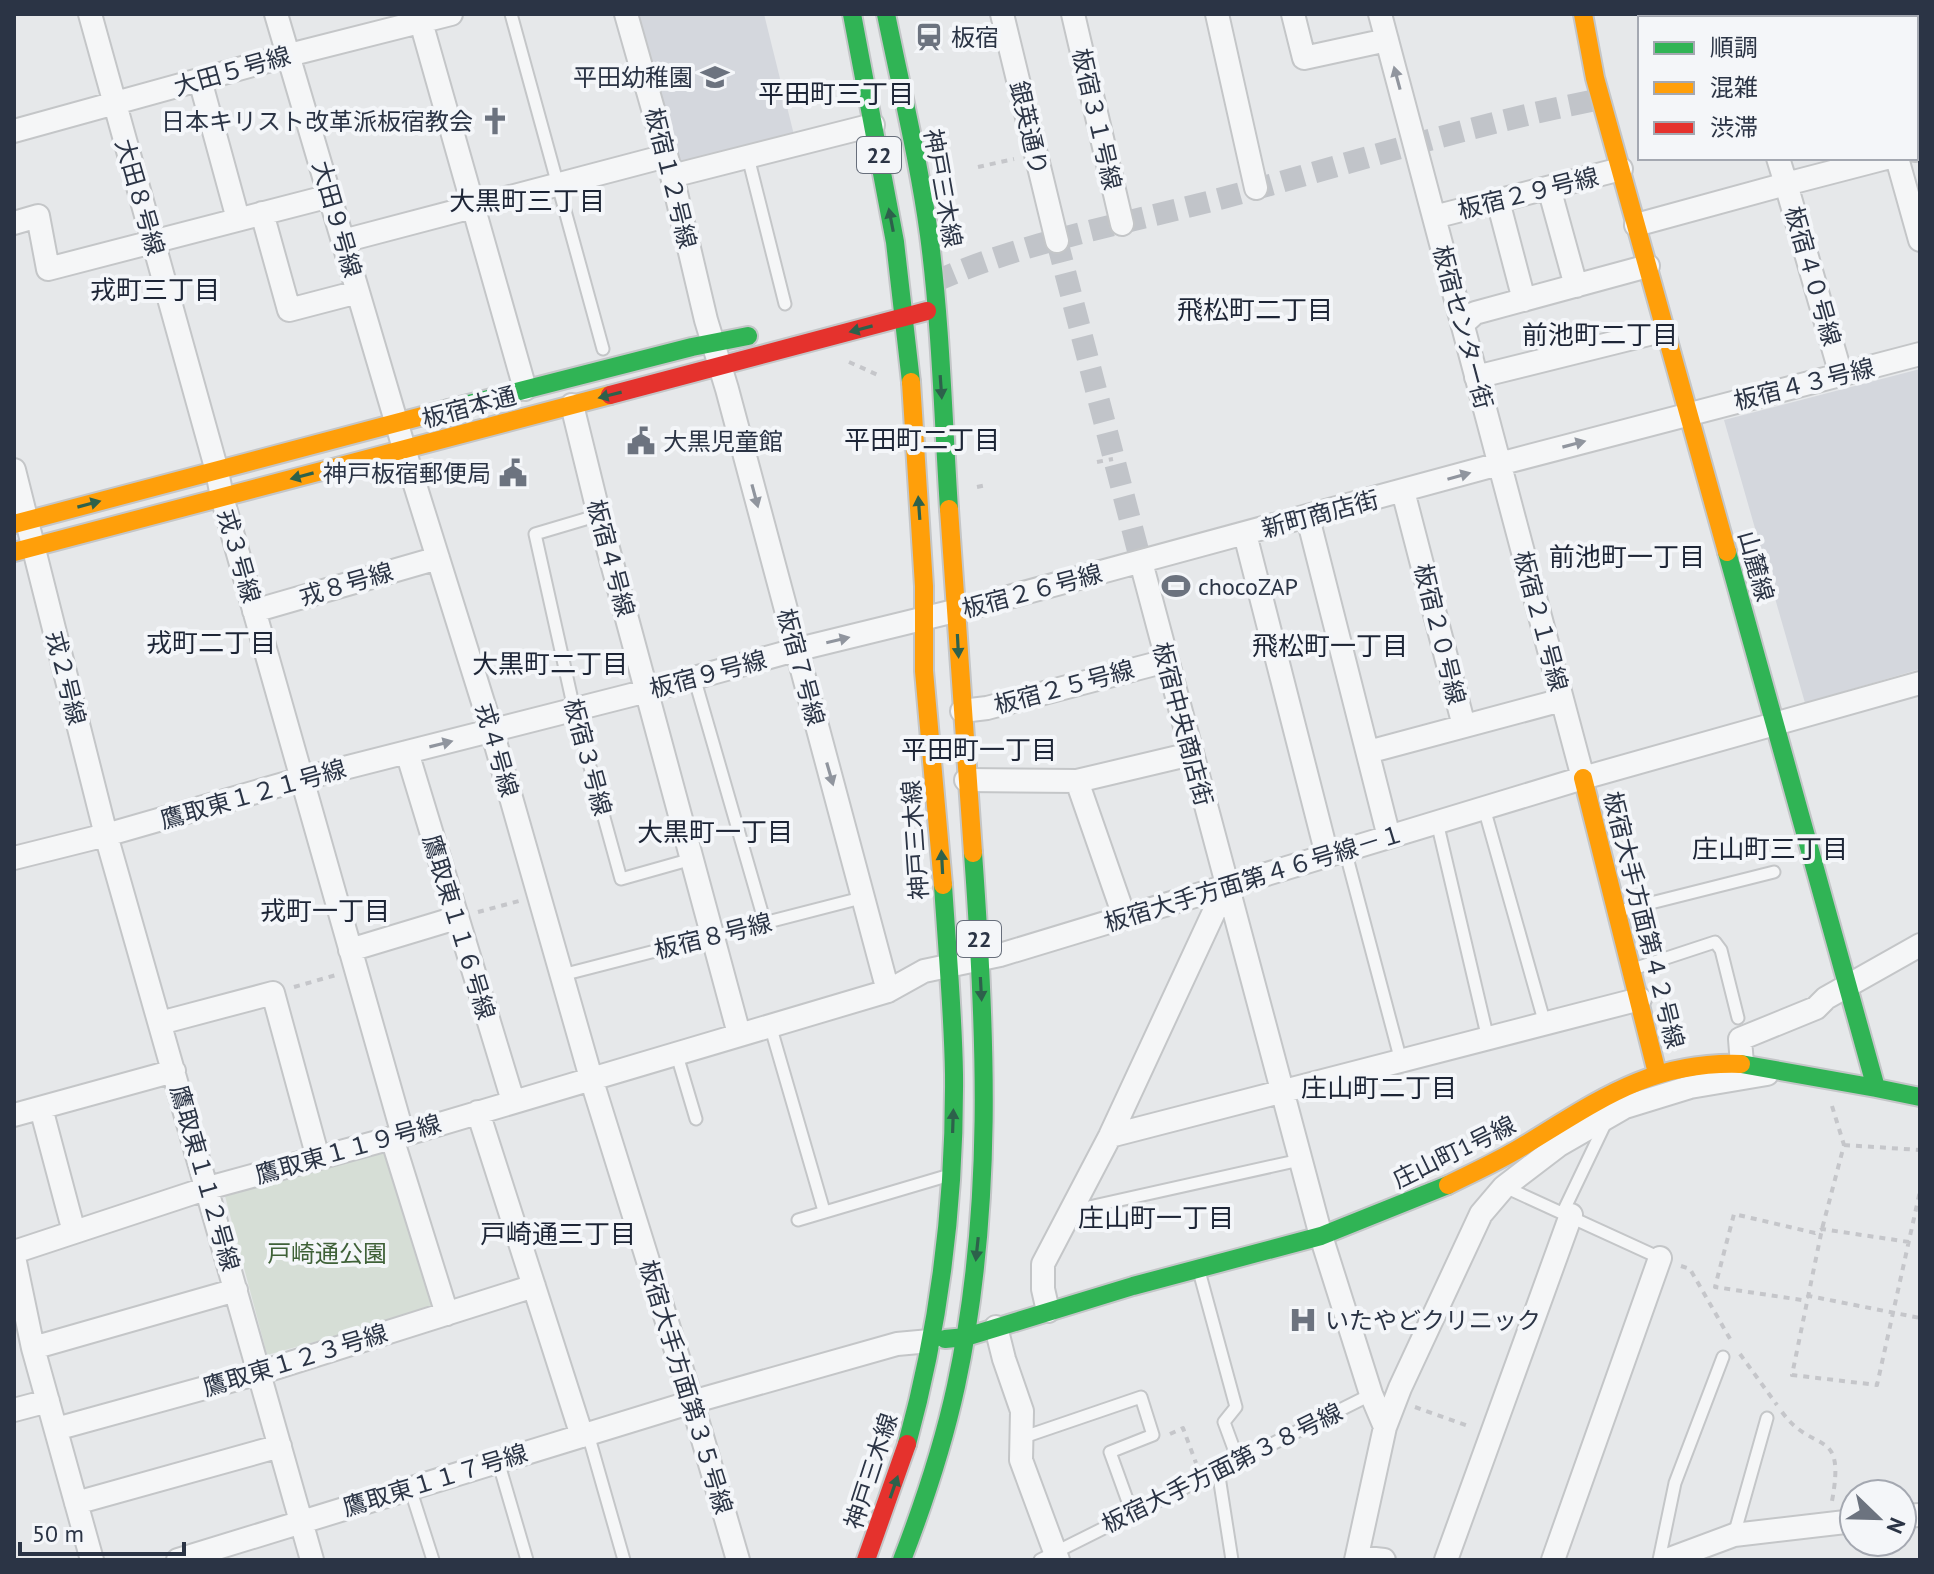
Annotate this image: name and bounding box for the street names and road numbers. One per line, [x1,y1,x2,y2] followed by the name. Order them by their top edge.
[170,40,294,102] street label: 大田５号線
[1066,45,1128,193] street label: 板宿３１号線
[1003,78,1055,178] street label: 銀英通り
[639,104,703,252] street label: 板宿１２号線
[917,126,969,250] street label: 神戸三木線
[109,135,171,259] street label: 大田８号線
[857,137,901,173] road number: 22
[306,157,368,281] street label: 大田９号線
[1454,161,1602,225] street label: 板宿２９号線
[1778,203,1848,349] street label: 板宿４０号線
[1426,242,1500,412] street label: 板宿センター街
[1730,352,1878,416] street label: 板宿４３号線
[419,380,519,434] street label: 板宿本通
[1258,483,1382,545] street label: 新町商店街
[580,496,642,620] street label: 板宿４号線
[211,506,267,606] street label: 戎３号線
[1731,527,1781,605] street label: 山麓線
[1507,547,1575,695] street label: 板宿２１号線
[296,556,396,612] street label: 戎８号線
[958,557,1106,625] street label: 板宿２６号線
[1408,560,1472,708] street label: 板宿２０号線
[770,605,832,729] street label: 板宿７号線
[39,628,93,728] street label: 戎２号線
[1146,639,1220,809] street label: 板宿中央商店街
[646,643,770,705] street label: 板宿９号線
[990,653,1138,721] street label: 板宿２５号線
[557,695,619,819] street label: 板宿３号線
[469,700,525,800] street label: 戎４号線
[156,753,350,835] street label: 鷹取東１２１号線
[895,779,935,901] street label: 神戸三木線
[1597,788,1691,1052] street label: 板宿大手方面第４２号線
[1100,818,1408,938] street label: 板宿大手方面第４６号線－１
[416,831,502,1023] street label: 鷹取東１１６号線
[651,906,775,966] street label: 板宿８号線
[957,921,1001,957] road number: 22
[164,1081,246,1275] street label: 鷹取東１１２号線
[251,1108,445,1190] street label: 鷹取東１１９号線
[1387,1109,1521,1195] street label: 庄山町1号線
[633,1256,739,1518] street label: 板宿大手方面第３５号線
[199,1317,391,1403] street label: 鷹取東１２３号線
[1097,1396,1347,1540] street label: 板宿大手方面第３８号線
[838,1409,904,1533] street label: 神戸三木線
[339,1437,531,1523] street label: 鷹取東１１７号線

